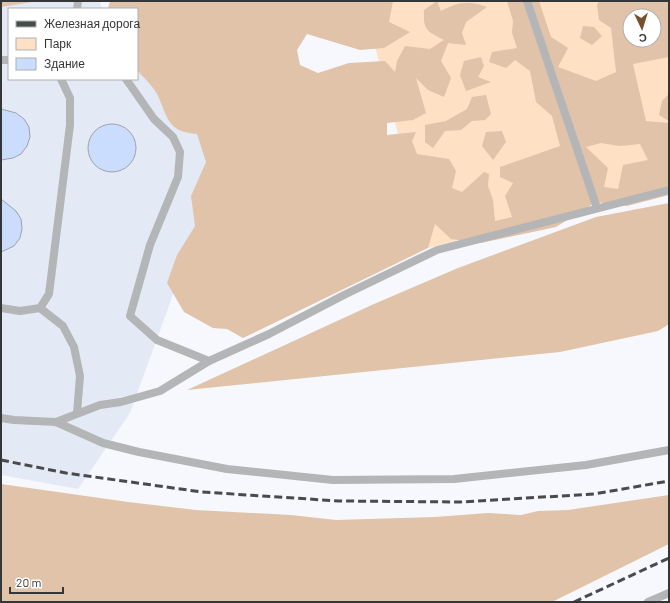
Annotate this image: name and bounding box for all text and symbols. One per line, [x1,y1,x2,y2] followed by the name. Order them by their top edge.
[8,8,138,80] legend
[622,8,662,48] north arrow
[44,16,140,31] text: Железная дорога
[638,32,647,45] text: С
[44,36,72,51] text: Парк
[44,56,85,71] text: Здание
[10,569,63,595] scale bar
[16,575,42,589] text: 20 m

